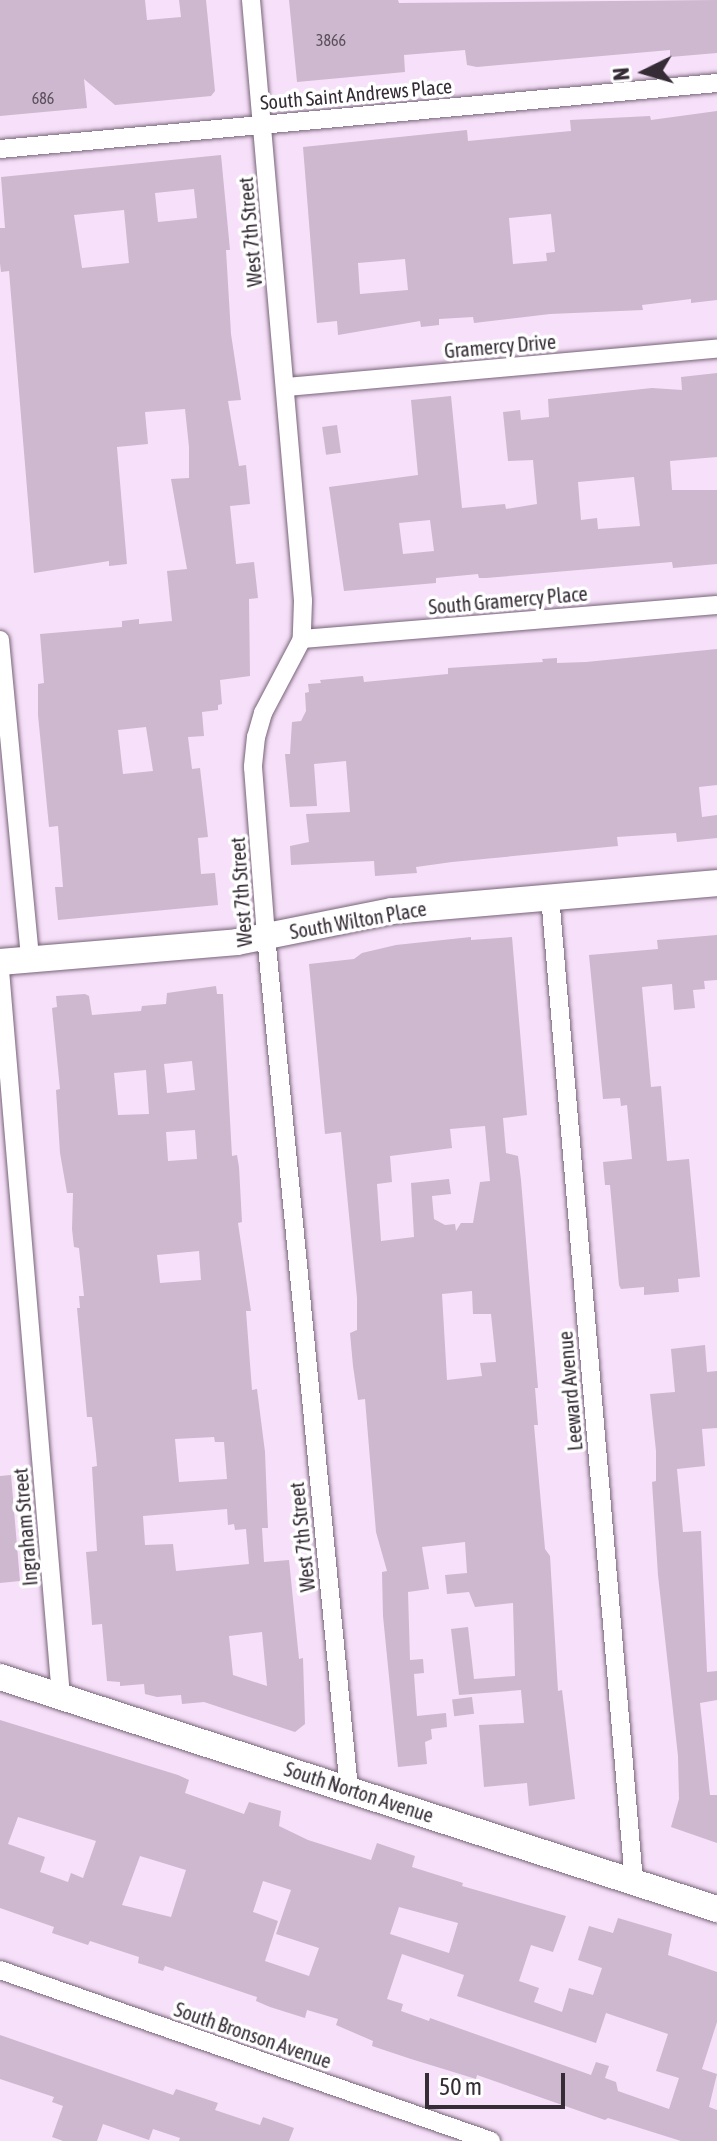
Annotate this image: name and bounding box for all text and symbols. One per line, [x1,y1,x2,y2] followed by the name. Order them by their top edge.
[316,30,346,50] house number: 3866
[605,32,685,112] north arrow
[608,66,635,82] text: N
[259,74,453,114] street label: South Saint Andrews Place
[32,88,54,108] house number: 686
[233,176,267,288] street label: West 7th Street
[443,329,557,363] street label: Gramercy Drive
[427,581,589,619] street label: South Gramercy Place
[225,836,257,948] street label: West 7th Street
[288,896,428,944] street label: South Wilton Place
[553,1330,587,1452] street label: Leeward Avenue
[8,1467,42,1587] street label: Ingraham Street
[284,1481,320,1593] street label: West 7th Street
[281,1757,437,1827] street label: South Norton Avenue
[171,1997,335,2073] street label: South Bronson Avenue
[429,2057,569,2107] scale bar
[439,2073,482,2100] text: 50 m

